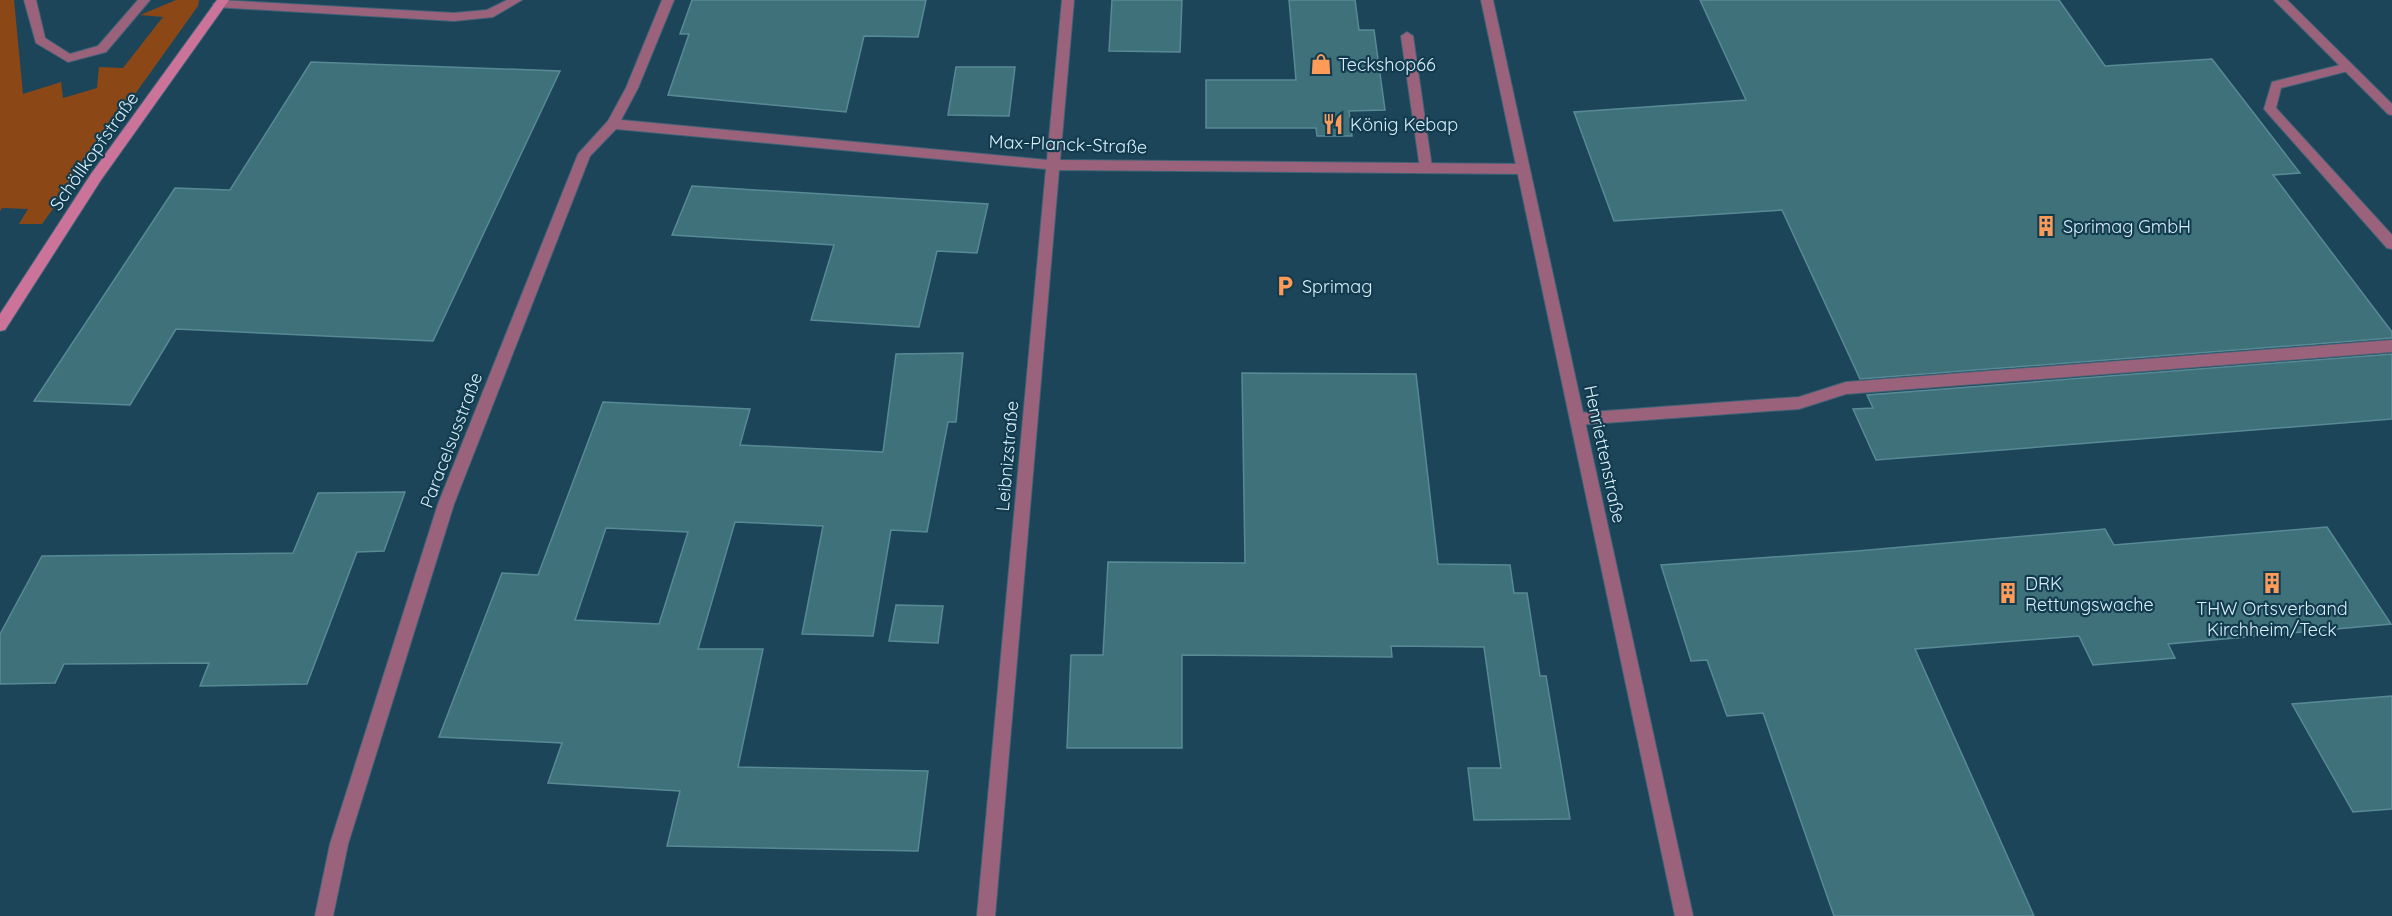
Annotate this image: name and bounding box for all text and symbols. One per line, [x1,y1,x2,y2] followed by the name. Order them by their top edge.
[1309,52,1333,76] shop icon: Teckshop66
[1338,53,1436,76] place label: Teckshop66
[45,87,143,215] street label: Schöllkopfstraße
[1321,112,1345,136] restaurant icon: König Kebap
[1350,113,1458,136] place label: König Kebap
[988,130,1148,158] street label: Max-Planck-Straße
[2034,214,2058,238] building icon: Sprimag GmbH
[2063,215,2191,238] place label: Sprimag GmbH
[1273,274,1297,298] parking icon: Sprimag
[1302,275,1372,298] place label: Sprimag
[415,369,487,511] street label: Paracelsusstraße
[1579,383,1631,525] street label: Henriettenstraße
[991,400,1023,512] street label: Leibnizstraße
[2260,571,2284,595] building icon: THW Ortsverband Kirchheim/Teck
[2025,572,2154,616] place label: DRK Rettungswache
[1996,581,2020,605] building icon: DRK Rettungswache
[2196,597,2348,641] place label: THW Ortsverband Kirchheim/Teck

